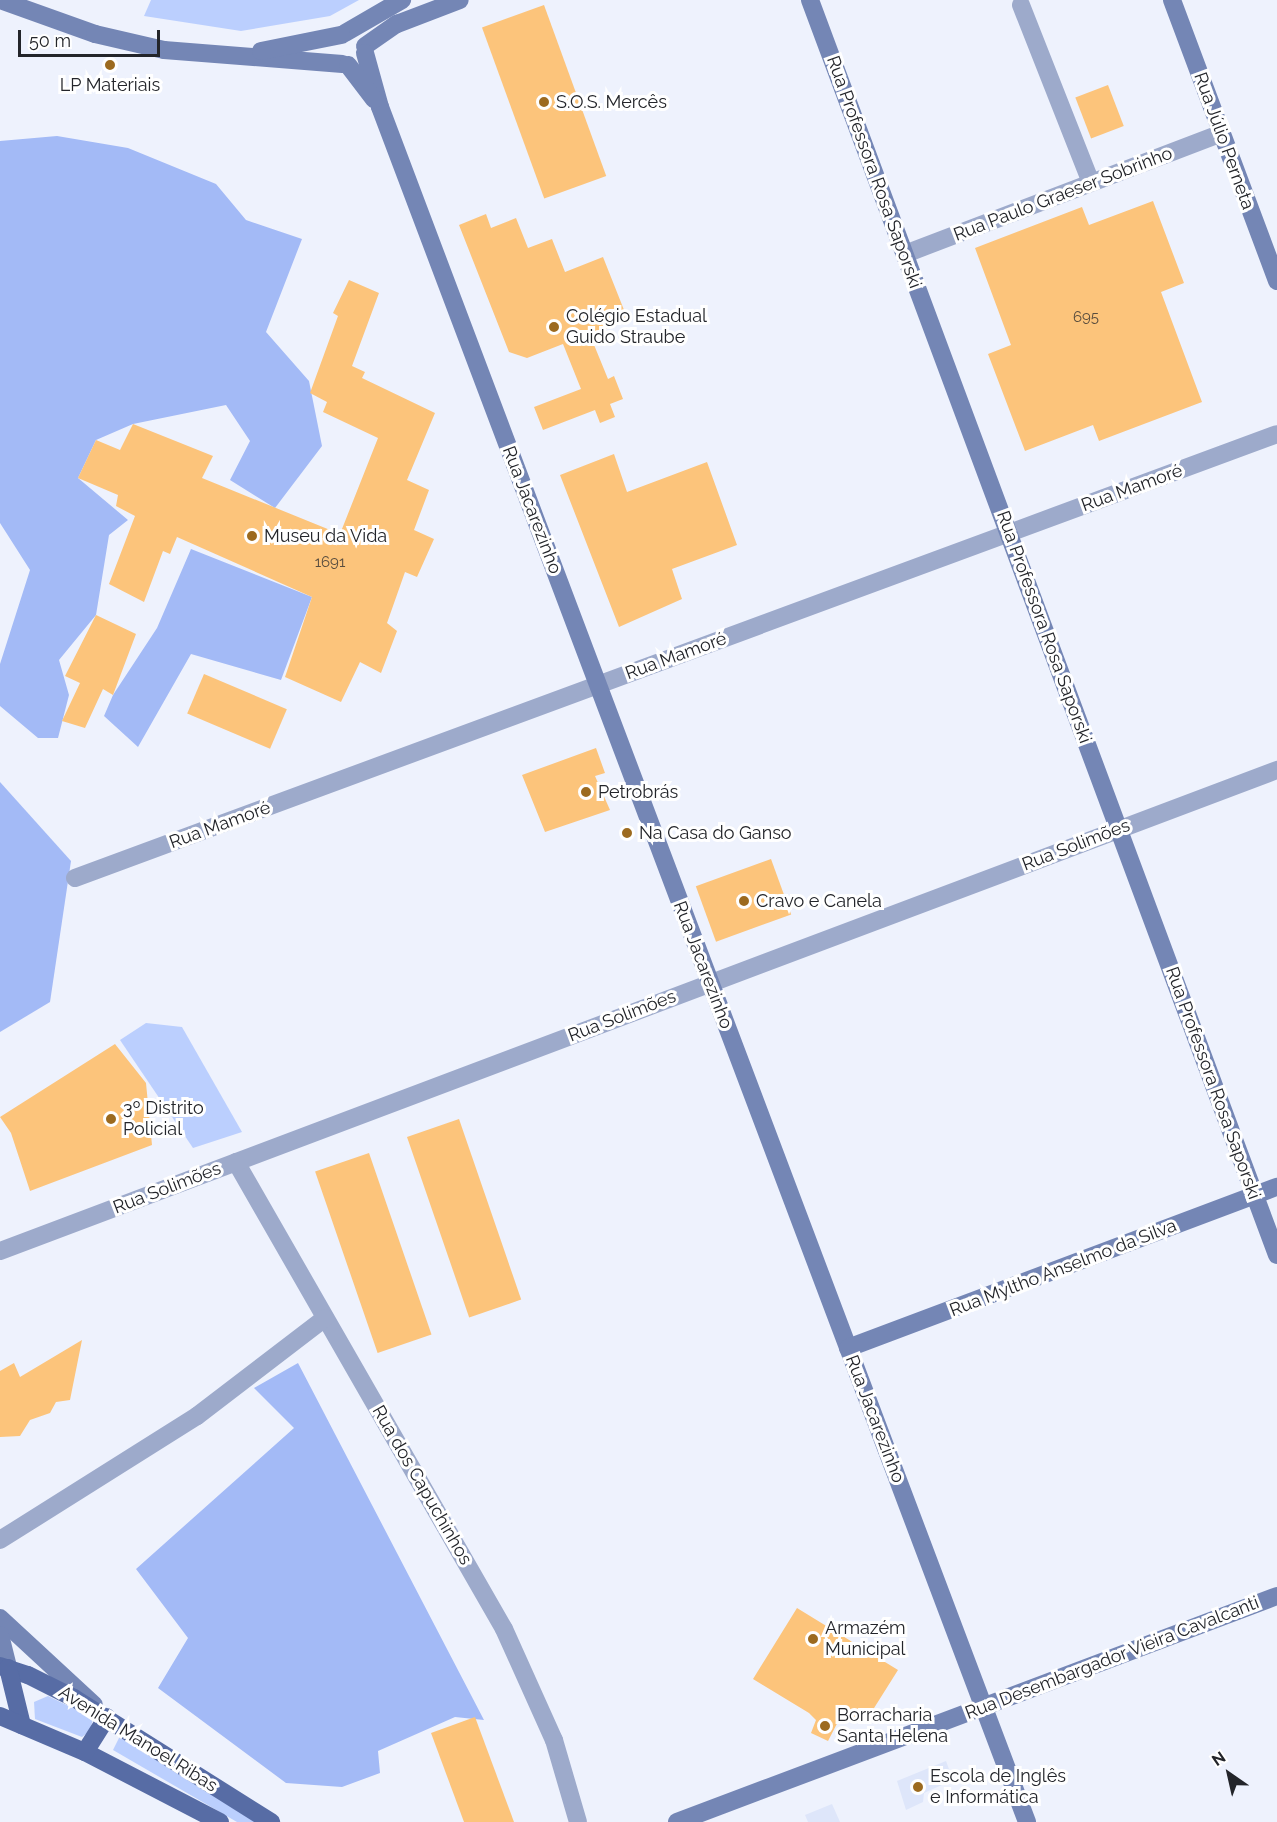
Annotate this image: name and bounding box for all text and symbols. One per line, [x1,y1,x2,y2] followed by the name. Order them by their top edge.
[21,18,164,56] scale bar
[29,30,71,51] text: 50 m
[822,53,926,291] street label: Rua Professora Rosa Saporski
[103,58,117,72] marker: LP Materiais
[1189,69,1259,213] street label: Rua Júlio Perneta
[60,74,160,96] place label: LP Materiais
[556,91,667,113] place label: S.O.S. Mercês
[537,95,551,109] marker: S.O.S. Mercês
[950,142,1176,246] street label: Rua Paulo Graeser Sobrinho
[566,306,707,348] place label: Colégio Estadual Guido Straube
[1073,309,1099,327] house number: 695
[547,320,561,334] marker: Colégio Estadual Guido Straube
[498,443,566,577] street label: Rua Jacarezinho
[1078,460,1186,516] street label: Rua Mamoré
[992,508,1096,746] street label: Rua Professora Rosa Saporski
[264,525,388,547] place label: Museu da Vida
[245,529,259,543] marker: Museu da Vida
[315,554,345,572] house number: 1691
[622,628,730,684] street label: Rua Mamoré
[598,781,678,803] place label: Petrobrás
[579,785,593,799] marker: Petrobrás
[166,797,274,853] street label: Rua Mamoré
[1019,815,1133,875] street label: Rua Solimões
[639,822,792,844] place label: Na Casa do Ganso
[620,826,634,840] marker: Na Casa do Ganso
[756,890,882,912] place label: Cravo e Canela
[737,894,751,908] marker: Cravo e Canela
[669,898,737,1032] street label: Rua Jacarezinho
[1161,964,1265,1202] street label: Rua Professora Rosa Saporski
[565,986,679,1046] street label: Rua Solimões
[123,1098,204,1140] place label: 3º Distrito Policial
[104,1112,118,1126] marker: 3º Distrito Policial
[110,1158,224,1218] street label: Rua Solimões
[946,1215,1180,1321] street label: Rua Myltho Anselmo da Silva
[841,1352,909,1486] street label: Rua Jacarezinho
[368,1401,476,1569] street label: Rua dos Capuchinhos
[962,1592,1262,1724] street label: Rua Desembargador Vieira Cavalcanti
[825,1618,906,1660] place label: Armazém Municipal
[806,1632,820,1646] marker: Armazém Municipal
[55,1681,221,1797] street label: Avenida Manoel Ribas
[837,1705,948,1748] place label: Borracharia Santa Helena
[818,1719,832,1733] marker: Borracharia Santa Helena
[1199,1744,1259,1804] north arrow
[1208,1747,1229,1770] text: N
[930,1766,1066,1808] place label: Escola de Inglês e Informática
[911,1780,925,1794] marker: Escola de Inglês e Informática

